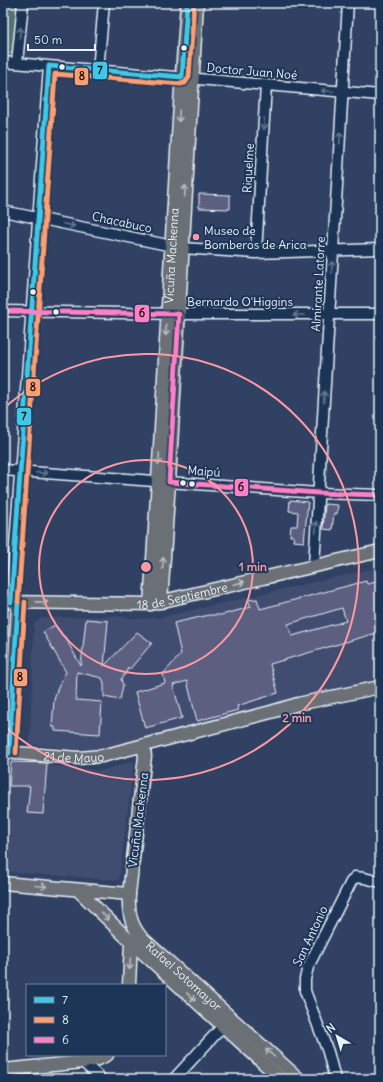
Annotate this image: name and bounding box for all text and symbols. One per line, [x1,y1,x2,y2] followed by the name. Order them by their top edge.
[28,26,95,52] scale bar
[16,27,24,40] one-way arrow
[34,32,63,47] text: 50 m
[179,43,189,53] unlabelled marker
[206,60,298,82] street label: Doctor Juan Noé
[92,61,108,80] line badge: 7
[57,62,67,72] unlabelled marker
[97,63,103,77] text: 7
[74,67,89,86] line badge: 8
[79,69,85,83] text: 8
[321,87,334,94] one-way arrow
[176,109,183,122] one-way arrow
[260,117,268,130] one-way arrow
[336,132,343,145] one-way arrow
[239,143,257,193] street label: Riquelme
[182,185,189,198] one-way arrow
[161,207,181,304] street label: Vicuña Mackenna
[91,208,154,236] street label: Chacabuco
[62,221,75,229] one-way arrow
[204,223,307,252] place label: Museo de Bomberos de Arica
[191,232,201,242] marker: Museo de Bomberos de Arica
[308,236,328,332] street label: Almirante Latorre
[328,261,335,274] one-way arrow
[28,287,38,297] unlabelled marker
[187,294,293,309] street label: Bernardo O'Higgins
[134,304,150,323] line badge: 6
[139,306,145,320] text: 6
[51,307,61,317] unlabelled marker
[293,311,306,319] one-way arrow
[163,323,170,336] one-way arrow
[25,378,41,397] line badge: 8
[30,380,36,394] text: 8
[320,391,328,404] one-way arrow
[16,407,32,426] line badge: 7
[21,409,27,423] text: 7
[156,452,163,465] one-way arrow
[187,462,221,480] street label: Maipú
[35,470,48,477] one-way arrow
[178,478,188,488] unlabelled marker
[234,478,249,497] line badge: 6
[187,479,197,489] unlabelled marker
[238,480,244,494] text: 6
[312,521,320,534] one-way arrow
[160,557,167,570] one-way arrow
[239,559,267,574] text: 1 min
[139,560,153,574] centre of rings
[137,579,229,612] street label: 18 de Septiembre
[233,579,246,587] one-way arrow
[35,599,48,606] one-way arrow
[13,668,28,687] line badge: 8
[17,670,23,684] text: 8
[282,710,312,725] text: 2 min
[43,748,105,766] street label: 21 de Mayo
[125,771,151,868] street label: Vicuña Mackenna
[34,883,47,890] one-way arrow
[289,903,331,969] street label: San Antonio
[100,911,110,921] one-way arrow
[143,938,225,1014] street label: Rafael Sotomayor
[127,957,134,970] one-way arrow
[26,984,166,1056] legend
[62,992,68,1007] text: 7
[186,992,196,1002] one-way arrow
[62,1012,69,1027] text: 8
[317,1016,357,1056] north arrow
[324,1020,338,1036] text: N
[62,1032,69,1047] text: 6
[265,1048,275,1058] one-way arrow

